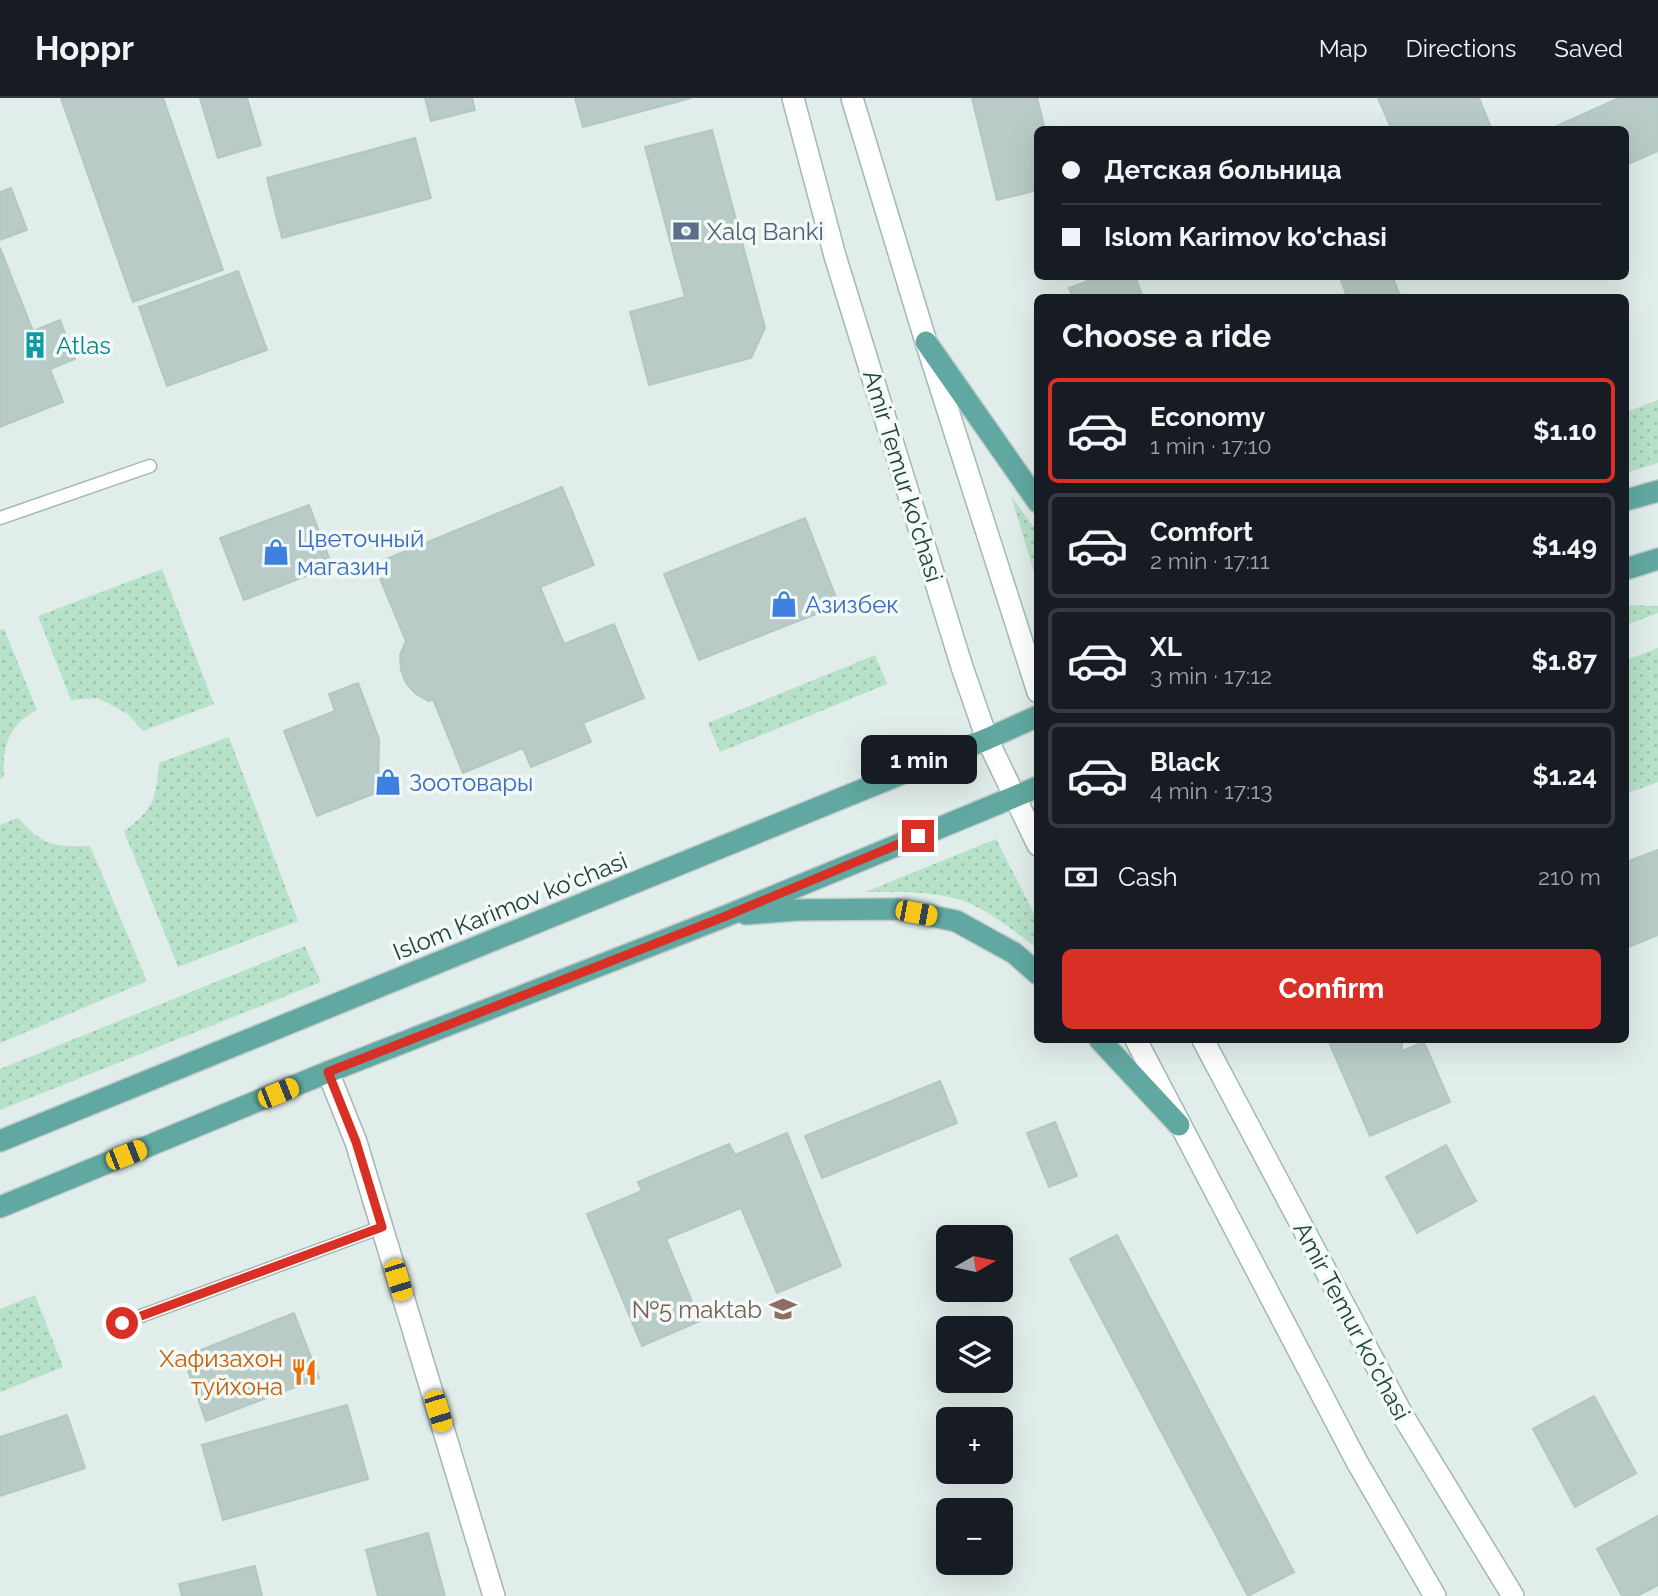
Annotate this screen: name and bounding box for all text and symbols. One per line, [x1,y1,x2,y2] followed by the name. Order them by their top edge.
[35,29,134,68] text: Hoppr
[1319,34,1368,63] text: Map
[1406,34,1516,63] text: Directions
[1554,34,1623,63] text: Saved
[1104,155,1342,185] text: Детская больница
[671,216,701,246] bank icon: Xalq Banki
[707,217,824,246] place label: Xalq Banki
[1104,222,1387,252] text: Islom Karimov ko‘chasi
[1062,317,1271,354] text: Choose a ride
[20,330,50,360] building icon: Atlas
[56,331,111,360] place label: Atlas
[857,367,949,585] street label: Amir Temur ko'chasi
[1066,399,1129,462] icon: car
[1150,402,1265,432] text: Economy
[1533,416,1597,446] text: $1.10
[1150,432,1272,459] text: 1 min · 17:10
[1066,514,1129,577] icon: car
[1150,517,1253,547] text: Comfort
[297,524,424,581] place label: Цветочный магазин
[1532,531,1597,561] text: $1.49
[261,537,291,567] shop icon: Цветочный магазин
[1150,547,1270,574] text: 2 min · 17:11
[769,589,799,619] shop icon: Азизбек
[805,590,899,619] place label: Азизбек
[1066,629,1129,692] icon: car
[1150,632,1182,662] text: XL
[1532,646,1597,676] text: $1.87
[1150,662,1272,689] text: 3 min · 17:12
[860,734,976,784] callout: 1 min
[1066,744,1129,807] icon: car
[890,746,948,773] text: 1 min
[1150,747,1220,777] text: Black
[1532,761,1597,791] text: $1.24
[373,767,403,797] shop icon: Зоотовары
[409,768,533,797] place label: Зоотовары
[1150,777,1273,804] text: 4 min · 17:13
[902,820,934,852] route end
[389,846,631,966] street label: Islom Karimov ko‘chasi
[1062,858,1100,896] icon: cash
[1118,862,1178,892] text: Cash
[1538,863,1601,890] text: 210 m
[894,899,939,927] car
[1062,949,1601,1029] button: Confirm
[255,1075,302,1111] car
[103,1137,150,1173] car
[1288,1217,1416,1425] street label: Amir Temur ko'chasi
[936,1225,1013,1302] north arrow
[936,1225,1013,1575] map controls
[382,1257,415,1303] car
[768,1294,798,1324] school or university icon: №5 maktab
[632,1295,762,1324] place label: №5 maktab
[106,1307,138,1339] route start
[936,1316,1013,1393] button: layers
[159,1344,283,1401] place label: Хафизахон туйхона
[289,1357,319,1387] restaurant icon: Хафизахон туйхона
[422,1388,455,1434] car
[936,1407,1013,1484] button: +
[936,1498,1013,1575] button: −

